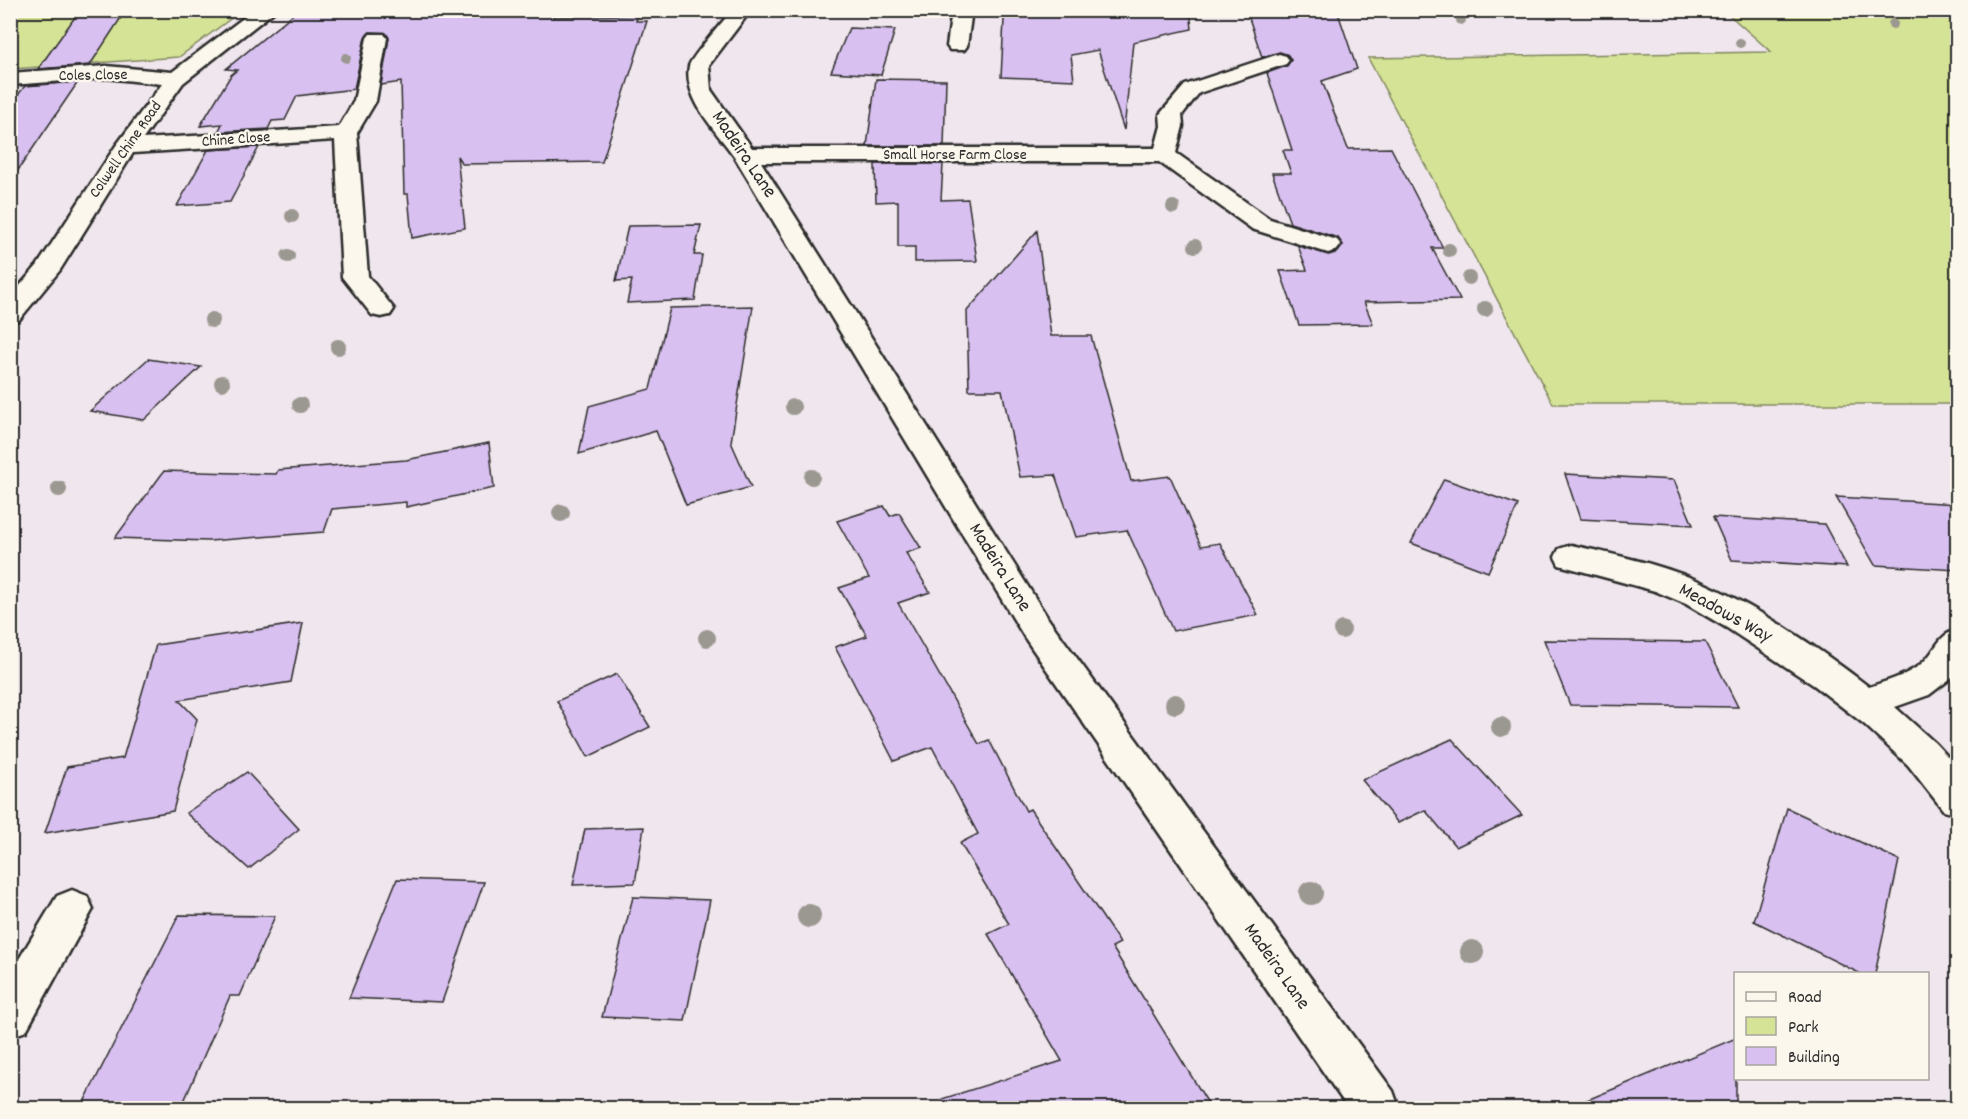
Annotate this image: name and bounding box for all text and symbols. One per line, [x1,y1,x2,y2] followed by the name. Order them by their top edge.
[58,64,128,88] street label: Coles Close
[84,97,168,203] street label: Colwell Chine Road
[703,106,783,204] street label: Madeira Lane
[201,126,271,154] street label: Chine Close
[883,144,1027,167] street label: Small Horse Farm Close
[961,518,1037,618] street label: Madeira Lane
[1673,577,1778,652] street label: Meadows Way
[1236,918,1316,1016] street label: Madeira Lane
[1734,972,1929,1080] legend
[1788,986,1822,1011] text: Road
[1788,1016,1819,1041] text: Park
[1788,1046,1840,1071] text: Building

